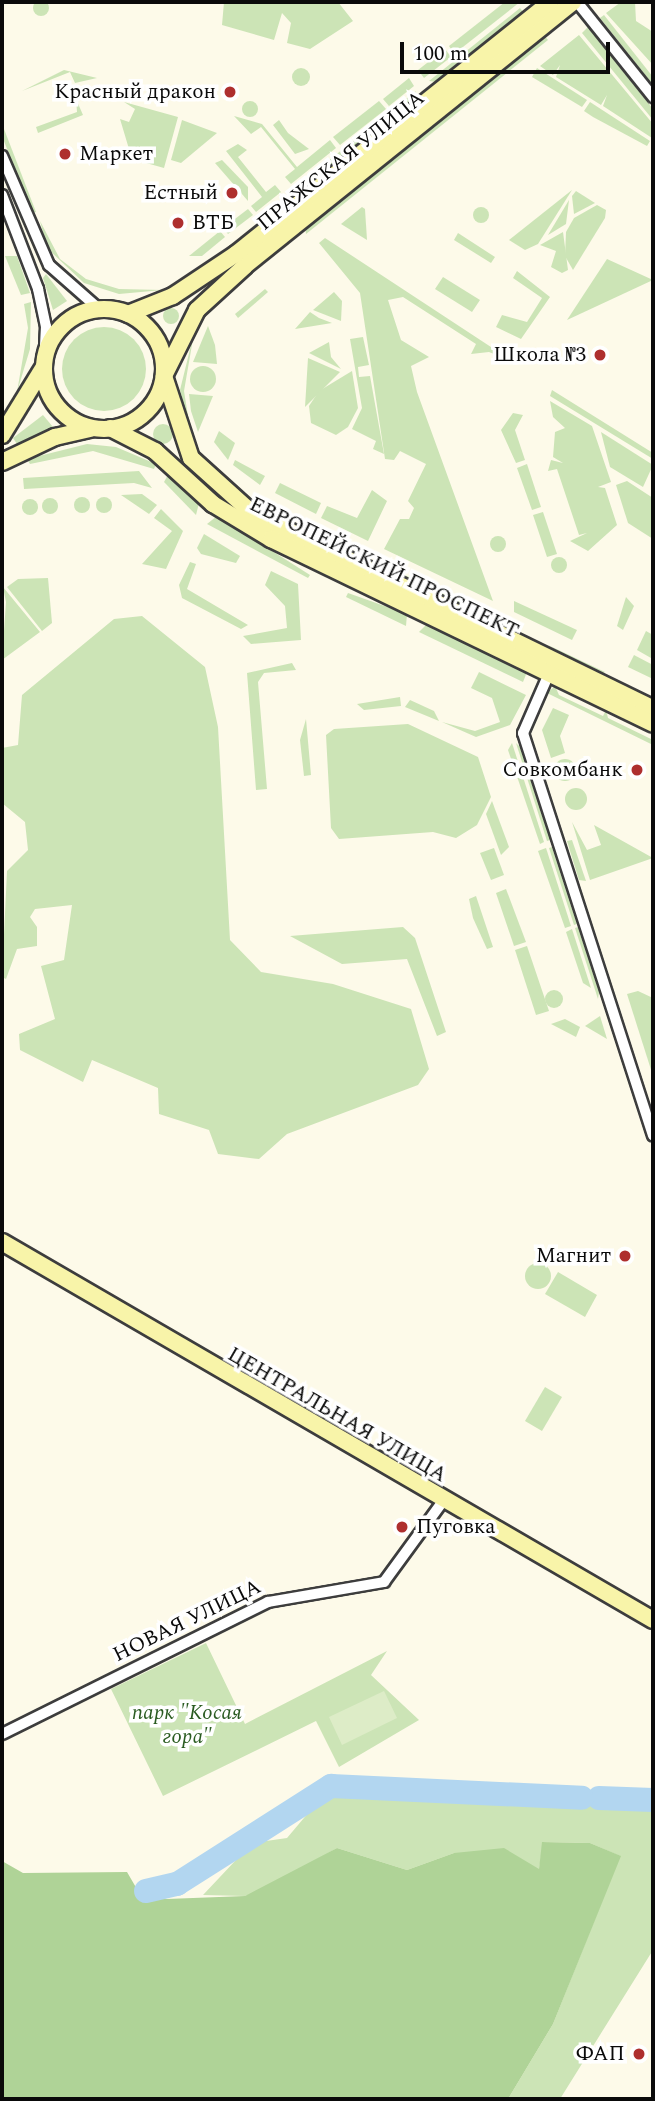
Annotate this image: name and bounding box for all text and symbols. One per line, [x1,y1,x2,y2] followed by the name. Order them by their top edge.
[403,28,613,72] scale bar
[413,38,468,70] text: 100 m
[54,79,216,105] place label: Красный дракон
[222,84,238,100] marker: Красный дракон
[252,86,430,236] street label: ПРАЖСКАЯ УЛИЦА
[79,141,153,167] place label: Маркет
[57,146,73,162] marker: Маркет
[143,180,218,206] place label: Естный
[224,185,240,201] marker: Естный
[192,210,234,236] place label: ВТБ
[170,215,186,231] marker: ВТБ
[493,342,586,368] place label: Школа №3
[592,347,608,363] marker: Школа №3
[245,492,523,644] street label: ЕВРОПЕЙСКИЙ ПРОСПЕКТ
[503,757,623,783] place label: Совкомбанк
[629,762,645,778] marker: Совкомбанк
[536,1243,611,1269] place label: Магнит
[617,1248,633,1264] marker: Магнит
[223,1342,451,1488] street label: ЦЕНТРАЛЬНАЯ УЛИЦА
[416,1514,496,1540] place label: Пуговка
[394,1519,410,1535] marker: Пуговка
[109,1574,265,1668] street label: НОВАЯ УЛИЦА
[132,1700,242,1750] park label: парк "Косая гора"
[576,2041,625,2067] place label: ФАП
[631,2046,647,2062] marker: ФАП

